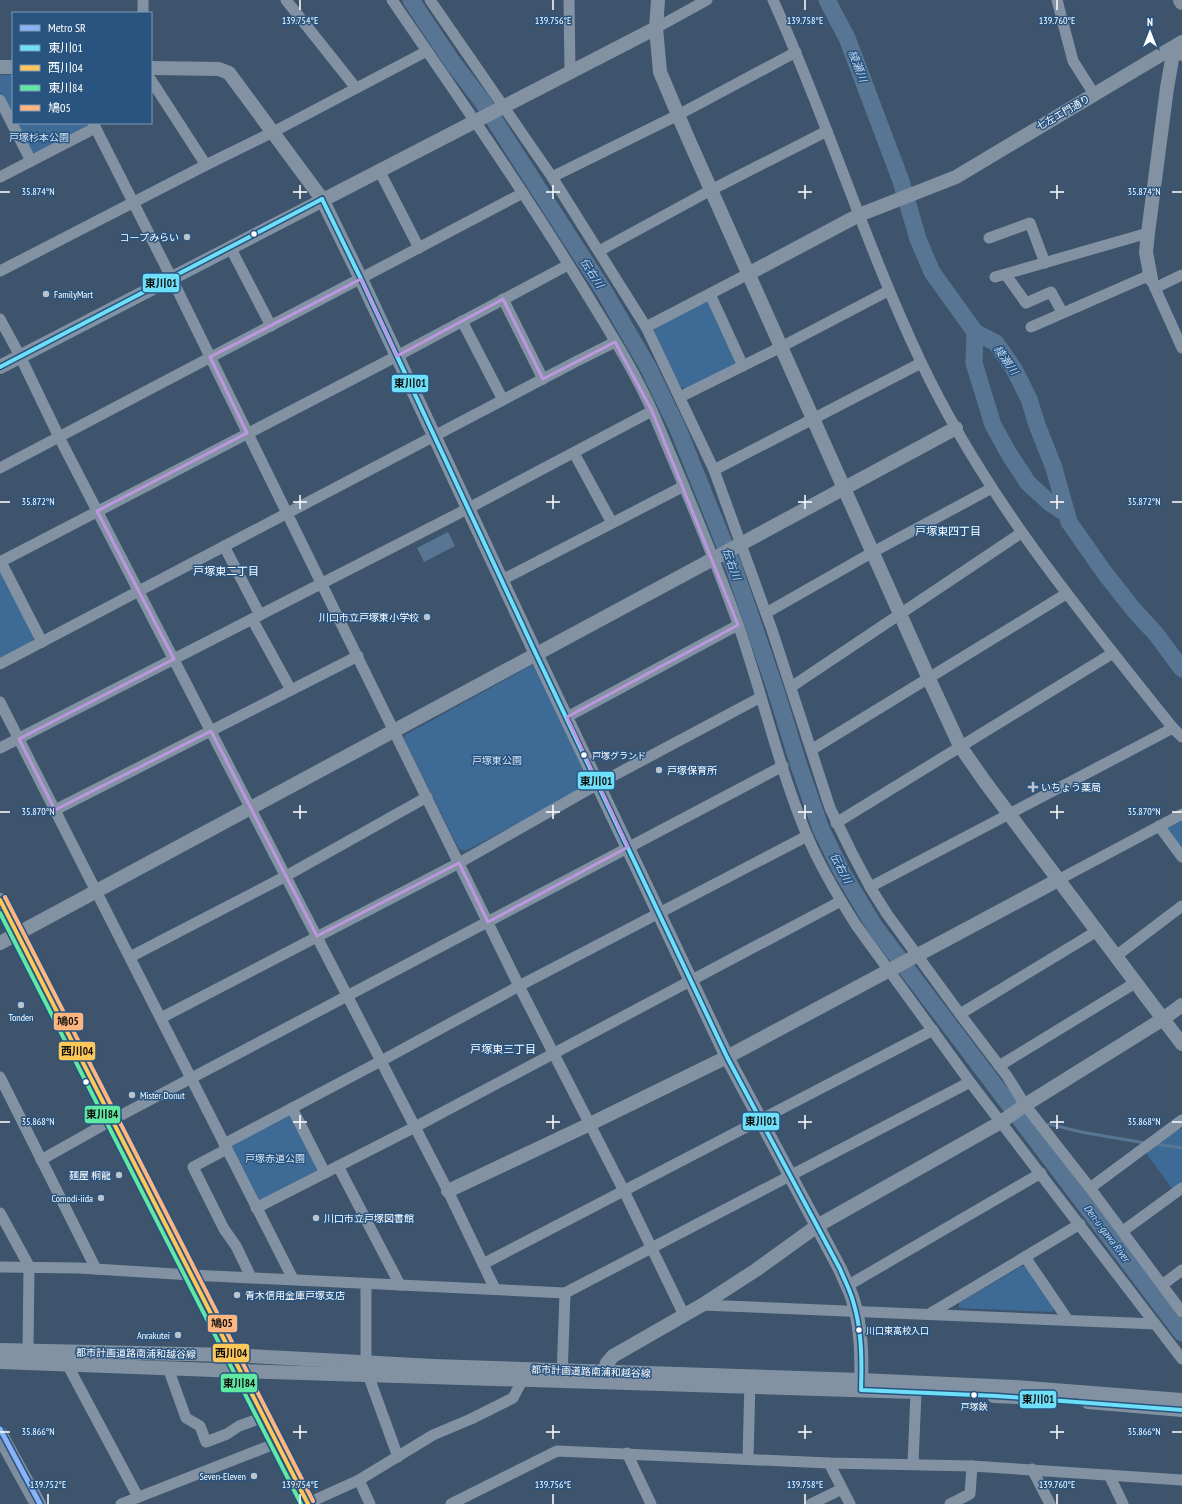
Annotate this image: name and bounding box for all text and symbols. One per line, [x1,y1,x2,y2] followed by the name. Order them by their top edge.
[12,12,152,124] legend
[1130,12,1170,52] north arrow
[282,14,318,27] text: 139.754°E
[535,14,571,27] text: 139.756°E
[787,14,823,27] text: 139.758°E
[1039,14,1075,27] text: 139.760°E
[1147,15,1153,29] text: N
[48,20,86,35] text: Metro SR
[48,40,83,55] text: 東川01
[846,48,871,85] water label: 綾瀬川
[48,60,83,75] text: 西川04
[48,80,83,95] text: 東川84
[1034,92,1092,133] street label: 七左エ門通り
[48,100,71,115] text: 鳩05
[9,131,69,144] park label: 戸塚杉本公園
[21,185,55,198] text: 35.874°N
[1127,185,1161,198] text: 35.874°N
[249,229,259,239] unlabelled marker
[120,231,179,244] place label: コープみらい
[182,232,192,242] marker: コープみらい
[577,255,607,291] water label: 伝右川
[142,273,180,293] line badge: 東川01
[145,276,177,290] text: 東川01
[54,288,93,301] place label: FamilyMart
[41,289,51,299] marker: FamilyMart
[991,342,1022,378] water label: 綾瀬川
[391,374,429,393] line badge: 東川01
[394,376,426,390] text: 東川01
[21,495,55,508] text: 35.872°N
[1127,495,1161,508] text: 35.872°N
[915,524,981,538] district label: 戸塚東四丁目
[720,546,745,583] water label: 伝右川
[193,564,259,578] district label: 戸塚東二丁目
[319,611,419,624] place label: 川口市立戸塚東小学校
[422,612,432,622] marker: 川口市立戸塚東小学校
[579,750,589,760] marker: 戸塚グランド
[592,750,646,761] place label: 戸塚グランド
[472,754,522,767] park label: 戸塚東公園
[667,764,717,777] place label: 戸塚保育所
[654,765,664,775] marker: 戸塚保育所
[577,771,615,790] line badge: 東川01
[580,774,612,788] text: 東川01
[1041,781,1101,794] place label: いちょう薬局
[1028,782,1038,792] marker: いちょう薬局
[21,805,55,818] text: 35.870°N
[1127,805,1161,818] text: 35.870°N
[827,850,855,887] water label: 伝右川
[16,1000,26,1010] marker: Tonden
[9,1011,34,1024] place label: Tonden
[53,1012,84,1031] line badge: 鳩05
[57,1014,79,1028] text: 鳩05
[58,1041,96,1061] line badge: 西川04
[470,1042,536,1056] district label: 戸塚東三丁目
[61,1044,94,1058] text: 西川04
[81,1077,91,1087] unlabelled marker
[140,1089,185,1102] place label: Mister Donut
[127,1090,137,1100] marker: Mister Donut
[84,1105,121,1124] line badge: 東川84
[86,1107,119,1121] text: 東川84
[742,1112,780,1131] line badge: 東川01
[745,1114,777,1128] text: 東川01
[21,1115,55,1128] text: 35.868°N
[1127,1115,1161,1128] text: 35.868°N
[245,1152,305,1165] park label: 戸塚赤道公園
[69,1169,111,1182] place label: 麺屋 桐龍
[114,1170,124,1180] marker: 麺屋 桐龍
[51,1192,93,1205] place label: Comodi-iida
[96,1193,106,1203] marker: Comodi-iida
[1081,1202,1134,1266] water label: Den-u-gawa River
[324,1212,414,1225] place label: 川口市立戸塚図書館
[311,1213,321,1223] marker: 川口市立戸塚図書館
[245,1289,345,1302] place label: 青木信用金庫戸塚支店
[232,1290,242,1300] marker: 青木信用金庫戸塚支店
[207,1314,238,1333] line badge: 鳩05
[211,1316,233,1330] text: 鳩05
[854,1325,864,1335] marker: 川口東高校入口
[866,1325,929,1336] place label: 川口東高校入口
[137,1329,170,1342] place label: Anrakutei
[173,1330,183,1340] marker: Anrakutei
[212,1343,250,1363] line badge: 西川04
[76,1346,196,1361] street label: 都市計画道路南浦和越谷線
[215,1346,248,1360] text: 西川04
[531,1363,651,1380] street label: 都市計画道路南浦和越谷線
[220,1373,258,1393] line badge: 東川84
[223,1376,256,1390] text: 東川84
[969,1390,979,1400] marker: 戸塚鋏
[1019,1390,1057,1409] line badge: 東川01
[1022,1392,1054,1406] text: 東川01
[960,1401,988,1412] place label: 戸塚鋏
[21,1425,55,1438] text: 35.866°N
[1127,1425,1161,1438] text: 35.866°N
[199,1470,246,1483] place label: Seven-Eleven
[249,1471,259,1481] marker: Seven-Eleven
[30,1478,66,1491] text: 139.752°E
[282,1478,318,1491] text: 139.754°E
[535,1478,571,1491] text: 139.756°E
[787,1478,823,1491] text: 139.758°E
[1039,1478,1075,1491] text: 139.760°E

